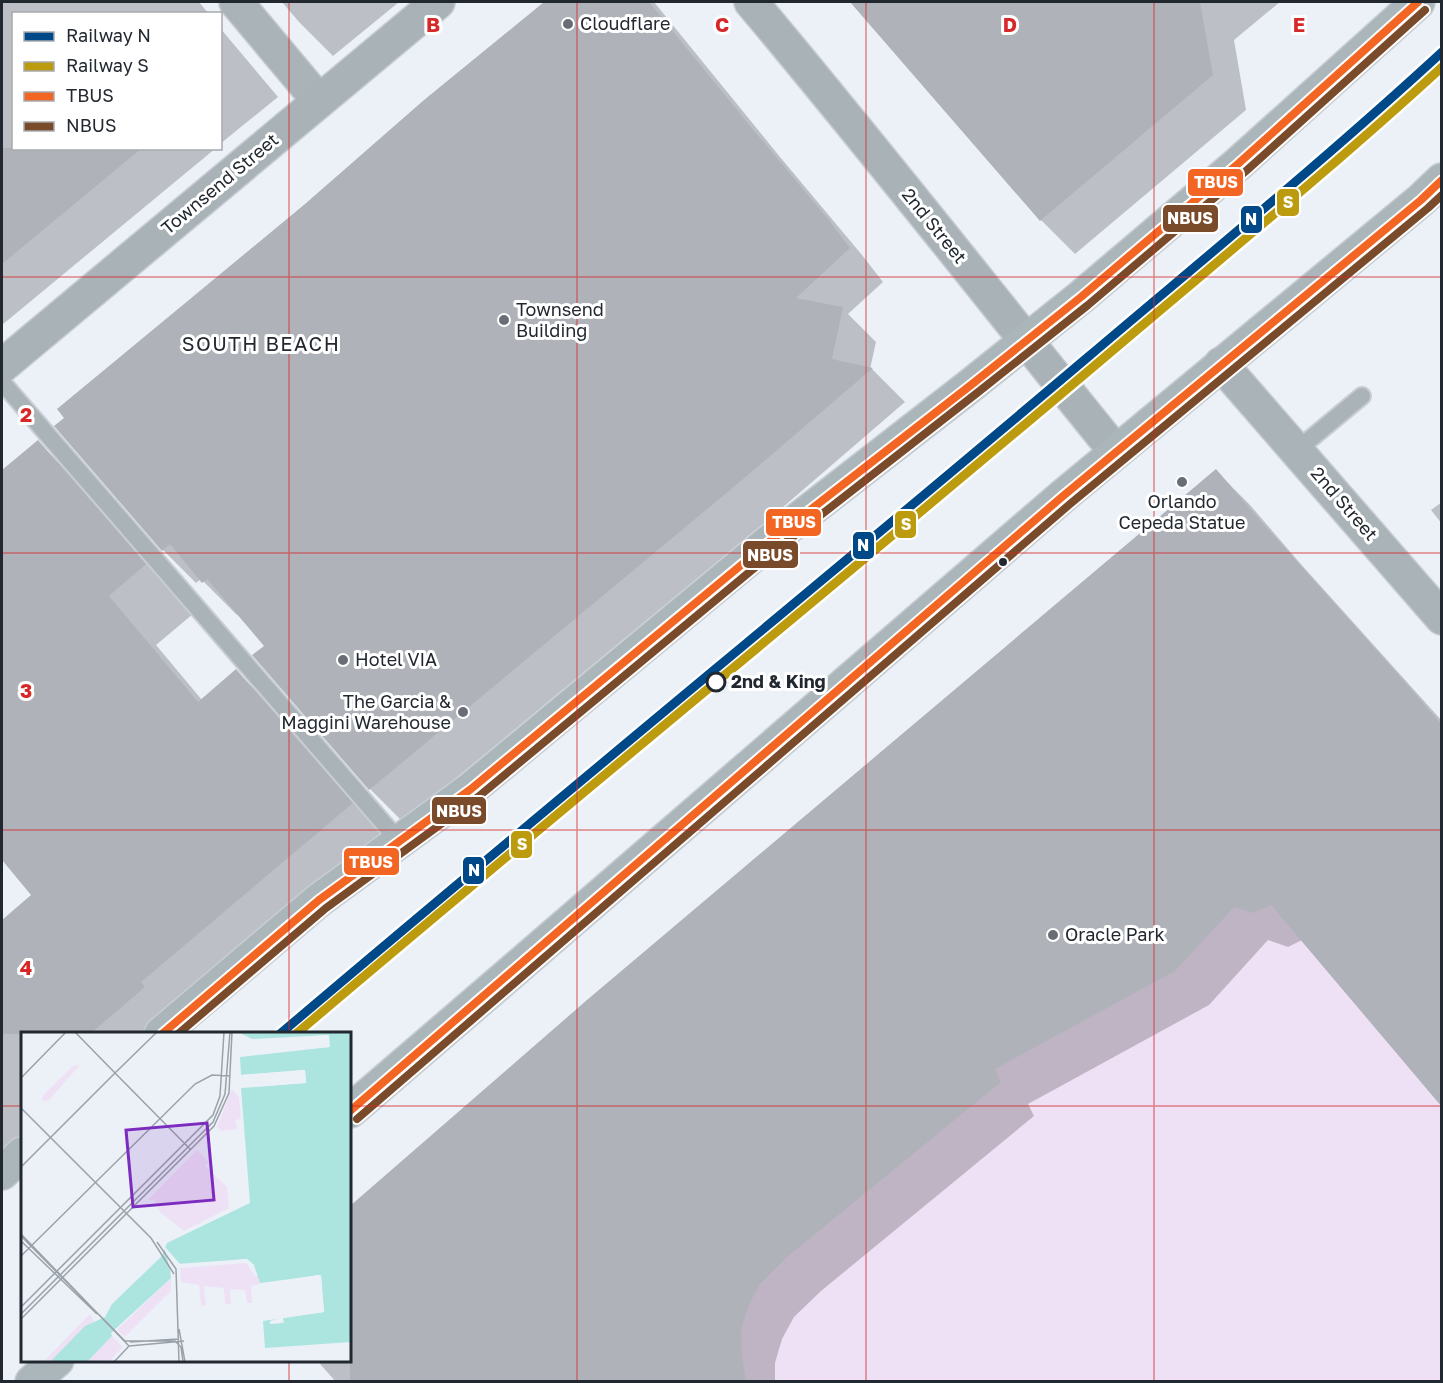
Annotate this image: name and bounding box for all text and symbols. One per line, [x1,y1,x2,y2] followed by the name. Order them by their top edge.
[12,12,222,150] legend
[426,12,440,36] text: B
[580,12,670,34] place label: Cloudflare
[715,12,729,36] text: C
[1003,12,1017,36] text: D
[1293,12,1305,36] text: E
[561,17,575,31] marker: Cloudflare
[66,24,151,46] text: Railway N
[66,54,149,76] text: Railway S
[66,84,114,106] text: TBUS
[66,114,116,136] text: NBUS
[156,128,282,238] street label: Townsend Street
[1187,168,1244,197] line badge: TBUS
[1194,172,1238,192] text: TBUS
[898,183,972,267] street label: 2nd Street
[1276,188,1300,217] line badge: S
[1283,192,1294,212] text: S
[1162,204,1219,233] line badge: NBUS
[1240,205,1263,234] line badge: N
[1167,208,1213,228] text: NBUS
[1245,209,1257,229] text: N
[516,298,604,341] place label: Townsend Building
[497,313,511,327] marker: Townsend Building
[182,331,340,355] district label: SOUTH BEACH
[20,402,32,426] text: 2
[1307,462,1383,545] street label: 2nd Street
[1175,475,1189,489] marker: Orlando Cepeda Statue
[1119,490,1245,533] place label: Orlando Cepeda Statue
[765,508,822,537] line badge: TBUS
[894,510,917,539] line badge: S
[772,512,816,532] text: TBUS
[901,514,912,534] text: S
[852,531,875,560] line badge: N
[857,535,869,555] text: N
[742,540,799,569] line badge: NBUS
[747,545,793,565] text: NBUS
[997,556,1009,568] unlabelled marker
[355,648,437,670] place label: Hotel VIA
[336,653,350,667] marker: Hotel VIA
[731,670,826,692] place label: 2nd & King
[706,672,726,692] marker: 2nd & King
[20,678,32,702] text: 3
[281,690,451,733] place label: The Garcia & Maggini Warehouse
[456,705,470,719] marker: The Garcia & Maggini Warehouse
[431,796,487,825] line badge: NBUS
[436,801,482,821] text: NBUS
[510,830,533,859] line badge: S
[517,834,528,854] text: S
[343,847,400,876] line badge: TBUS
[349,852,393,872] text: TBUS
[462,856,485,885] line badge: N
[468,860,480,880] text: N
[1065,923,1165,945] place label: Oracle Park
[1046,928,1060,942] marker: Oracle Park
[20,955,32,979] text: 4
[21,1032,351,1362] inset map

